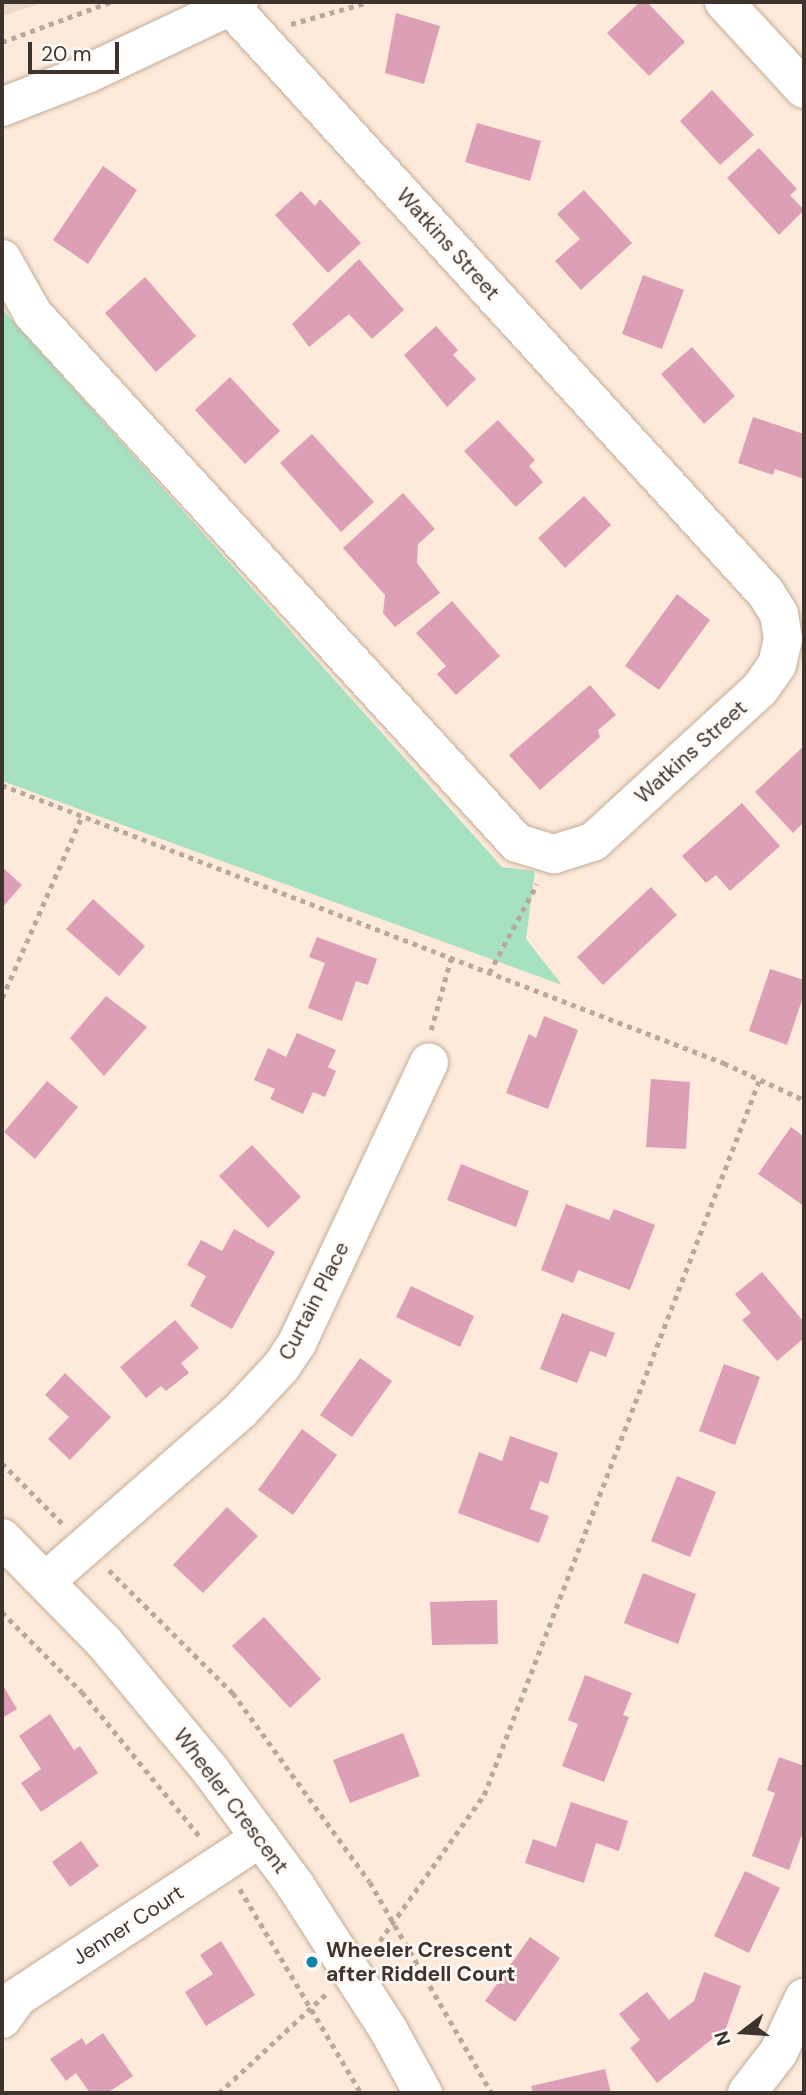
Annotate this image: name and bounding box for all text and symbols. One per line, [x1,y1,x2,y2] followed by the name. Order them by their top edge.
[32,28,122,72] scale bar
[41,40,92,68] text: 20 m
[391,183,505,305] street label: Watkins Street
[630,695,752,809] street label: Watkins Street
[273,1238,355,1364] street label: Curtain Place
[168,1723,294,1879] street label: Wheeler Crescent
[68,1880,188,1970] street label: Jenner Court
[326,1937,515,1987] place label: Wheeler Crescent after Riddell Court
[304,1954,320,1970] marker: Wheeler Crescent after Riddell Court
[708,1997,778,2067] north arrow
[708,2028,736,2049] text: N

